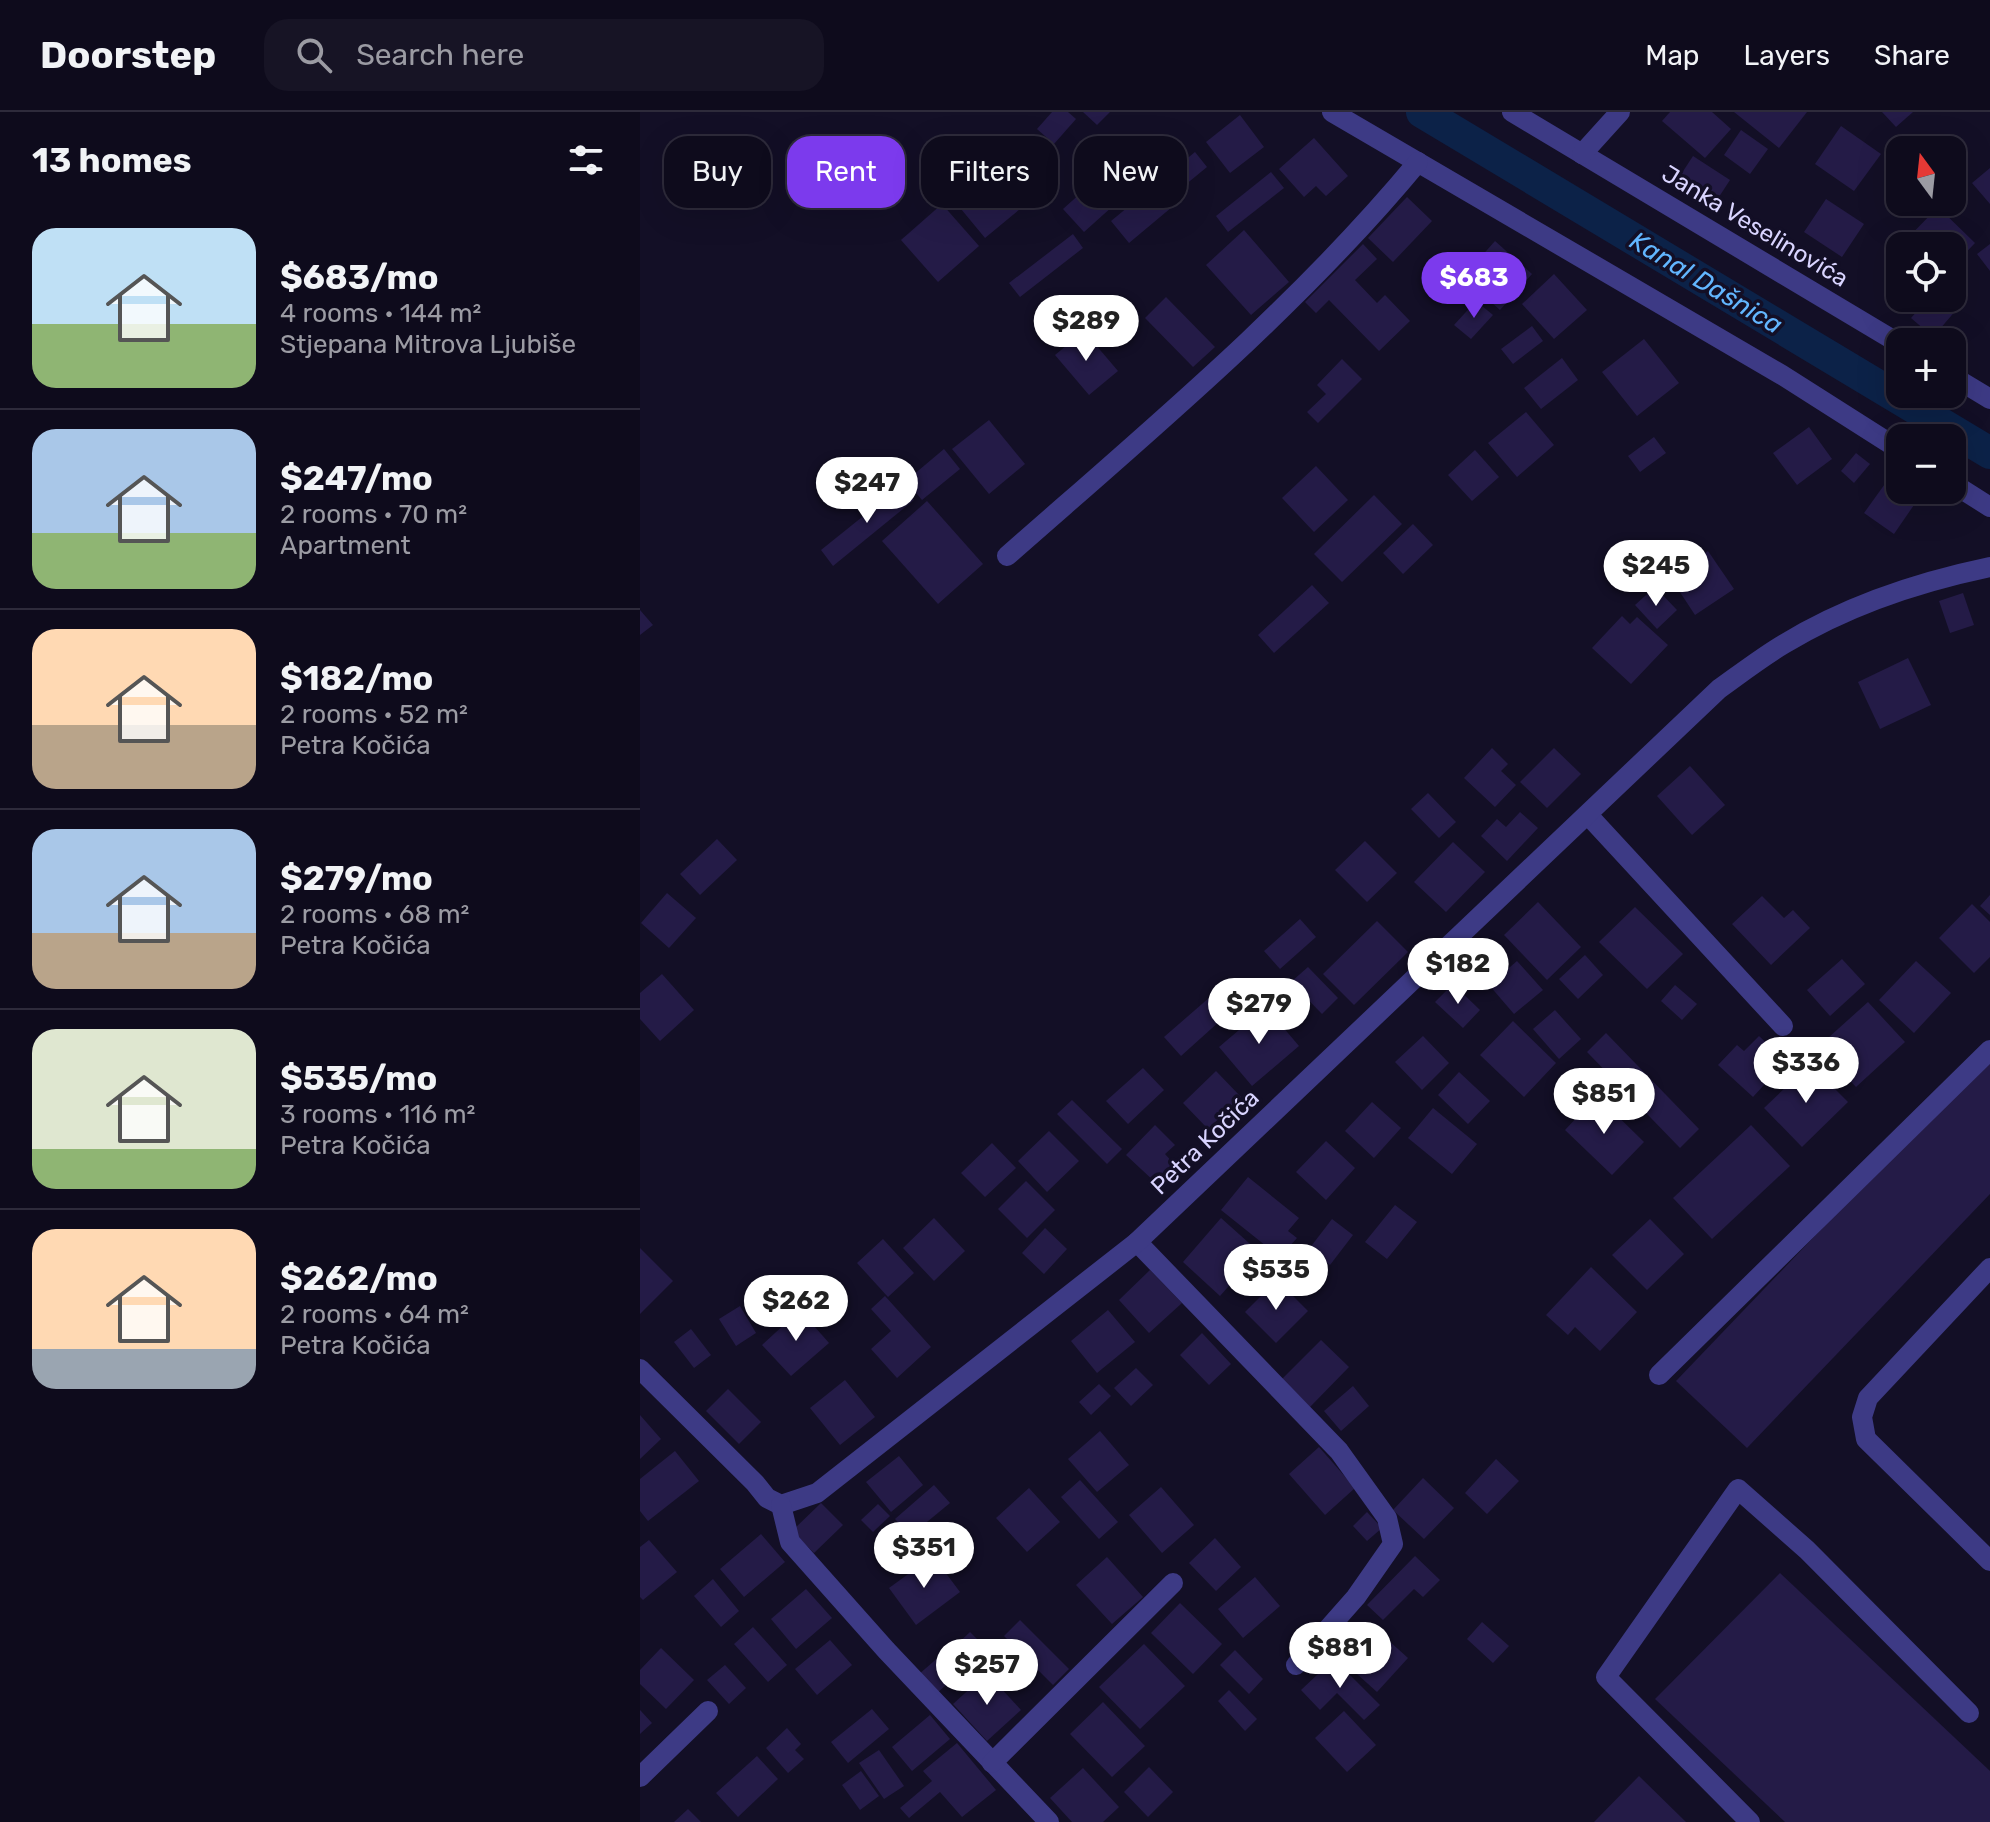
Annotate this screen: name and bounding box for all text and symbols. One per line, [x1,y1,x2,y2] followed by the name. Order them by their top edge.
[264,19,824,91] search box
[40,32,216,78] text: Doorstep
[292,33,336,77] icon: search
[356,37,524,73] text: Search here
[1645,39,1700,72] text: Map
[1744,39,1830,72] text: Layers
[1874,39,1950,72] text: Share
[664,136,771,208] chip: Buy
[787,136,905,208] chip: Rent
[921,136,1058,208] chip: Filters
[1074,136,1187,208] chip: New
[1886,136,1966,216] north arrow
[1886,136,1966,504] map controls
[564,138,608,182] icon: filters
[32,140,192,181] text: 13 homes
[1657,159,1853,293] street label: Janka Veselinovića
[1624,225,1788,341] water label: Kanal Dašnica
[1886,232,1966,312] button: locate
[1427,252,1521,320] pin: $683
[280,257,438,298] text: $683/mo
[96,260,192,356] icon: home
[1439,262,1509,293] text: $683
[1039,295,1133,363] pin: $289
[280,298,481,329] text: 4 rooms · 144 m²
[1052,305,1120,336] text: $289
[1886,328,1966,408] button: +
[280,329,576,360] text: Stjepana Mitrova Ljubiše
[1886,424,1966,504] button: −
[820,457,914,525] pin: $247
[280,458,433,499] text: $247/mo
[96,461,192,557] icon: home
[834,467,900,498] text: $247
[280,499,467,530] text: 2 rooms · 70 m²
[280,530,411,561] text: Apartment
[1609,540,1703,608] pin: $245
[1622,550,1690,581] text: $245
[280,658,433,699] text: $182/mo
[96,661,192,757] icon: home
[280,699,468,730] text: 2 rooms · 52 m²
[280,730,431,761] text: Petra Kočića
[280,858,433,899] text: $279/mo
[96,861,192,957] icon: home
[280,899,469,930] text: 2 rooms · 68 m²
[280,930,431,961] text: Petra Kočića
[1411,938,1505,1006] pin: $182
[1426,948,1490,979] text: $182
[1212,978,1306,1046] pin: $279
[1226,988,1292,1019] text: $279
[1759,1037,1853,1105] pin: $336
[1772,1047,1840,1078] text: $336
[280,1058,437,1099] text: $535/mo
[96,1061,192,1157] icon: home
[1557,1068,1651,1136] pin: $851
[1572,1078,1636,1109] text: $851
[1145,1084,1265,1200] street label: Petra Kočića
[280,1099,475,1130] text: 3 rooms · 116 m²
[280,1130,431,1161] text: Petra Kočića
[1229,1244,1323,1312] pin: $535
[1242,1254,1310,1285] text: $535
[280,1258,438,1299] text: $262/mo
[96,1261,192,1357] icon: home
[749,1275,843,1343] pin: $262
[762,1285,830,1316] text: $262
[280,1299,469,1330] text: 2 rooms · 64 m²
[280,1330,431,1361] text: Petra Kočića
[877,1522,971,1590] pin: $351
[892,1532,956,1563] text: $351
[1293,1622,1387,1690] pin: $881
[1307,1632,1373,1663] text: $881
[940,1639,1034,1707] pin: $257
[954,1649,1020,1680] text: $257

